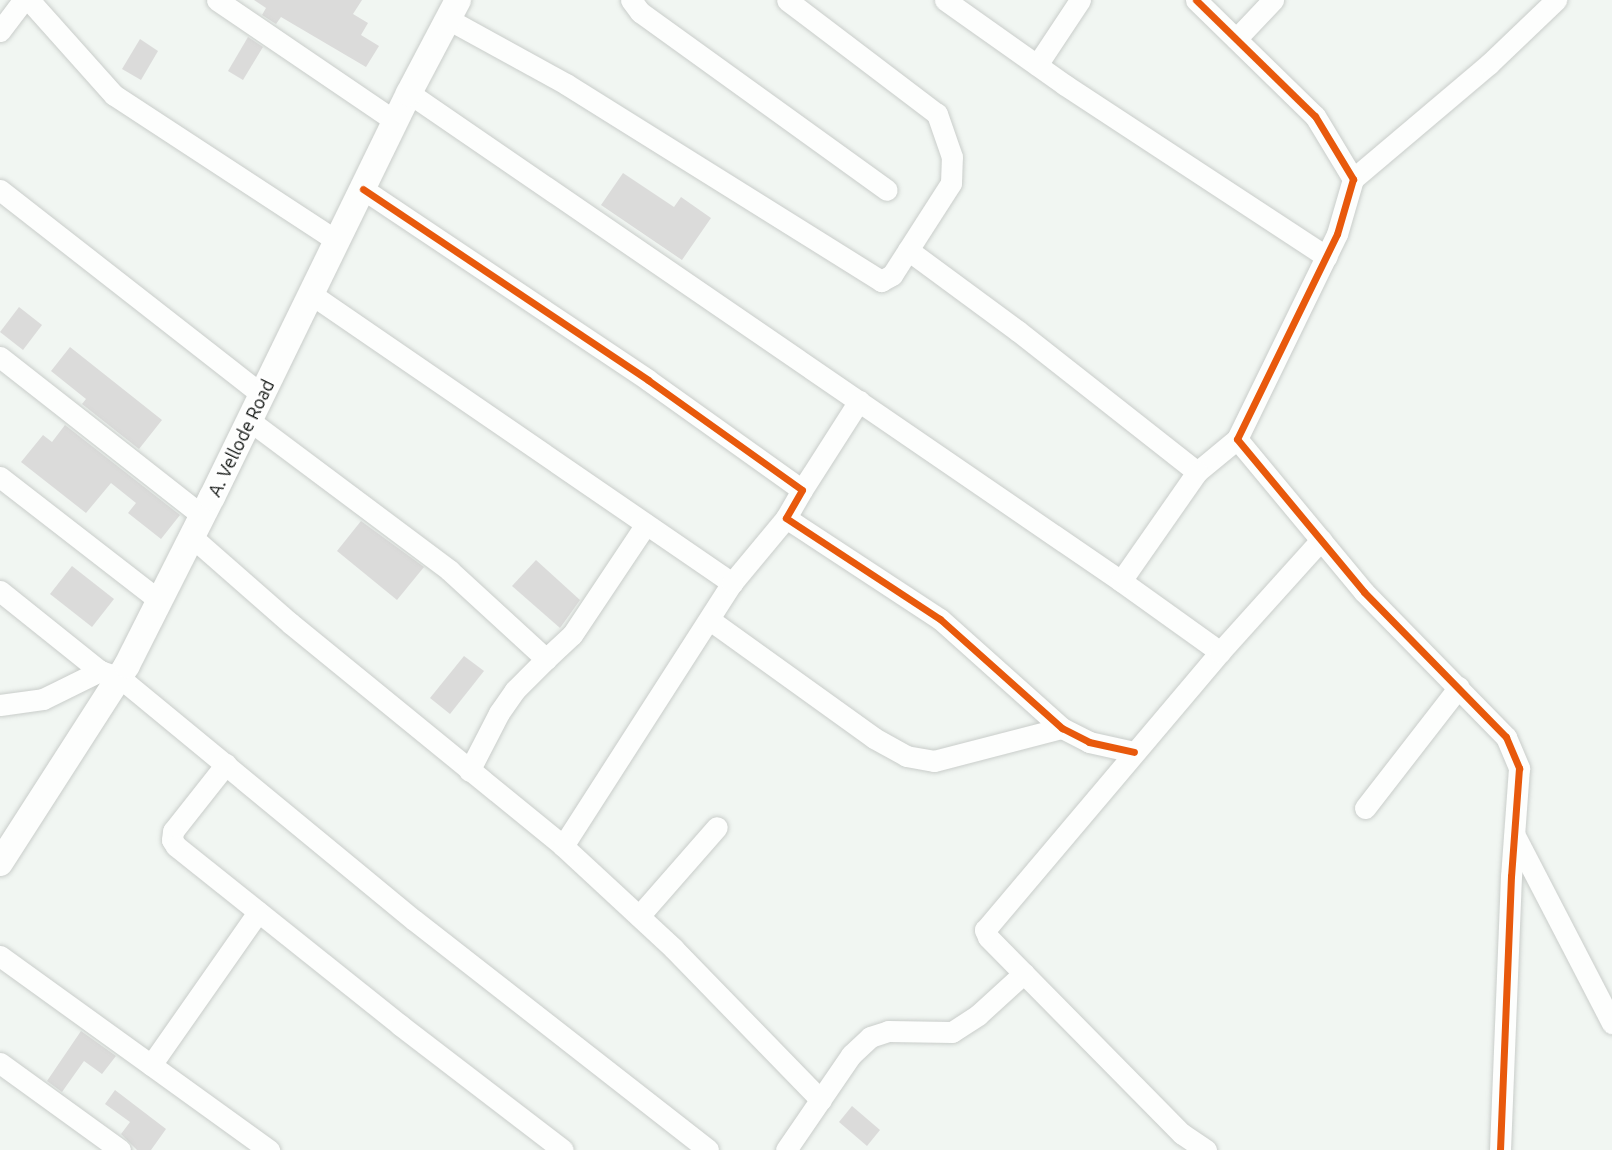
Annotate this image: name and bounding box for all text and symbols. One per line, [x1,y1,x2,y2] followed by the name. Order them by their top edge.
[203,376,279,500] street label: A. Vellode Road

